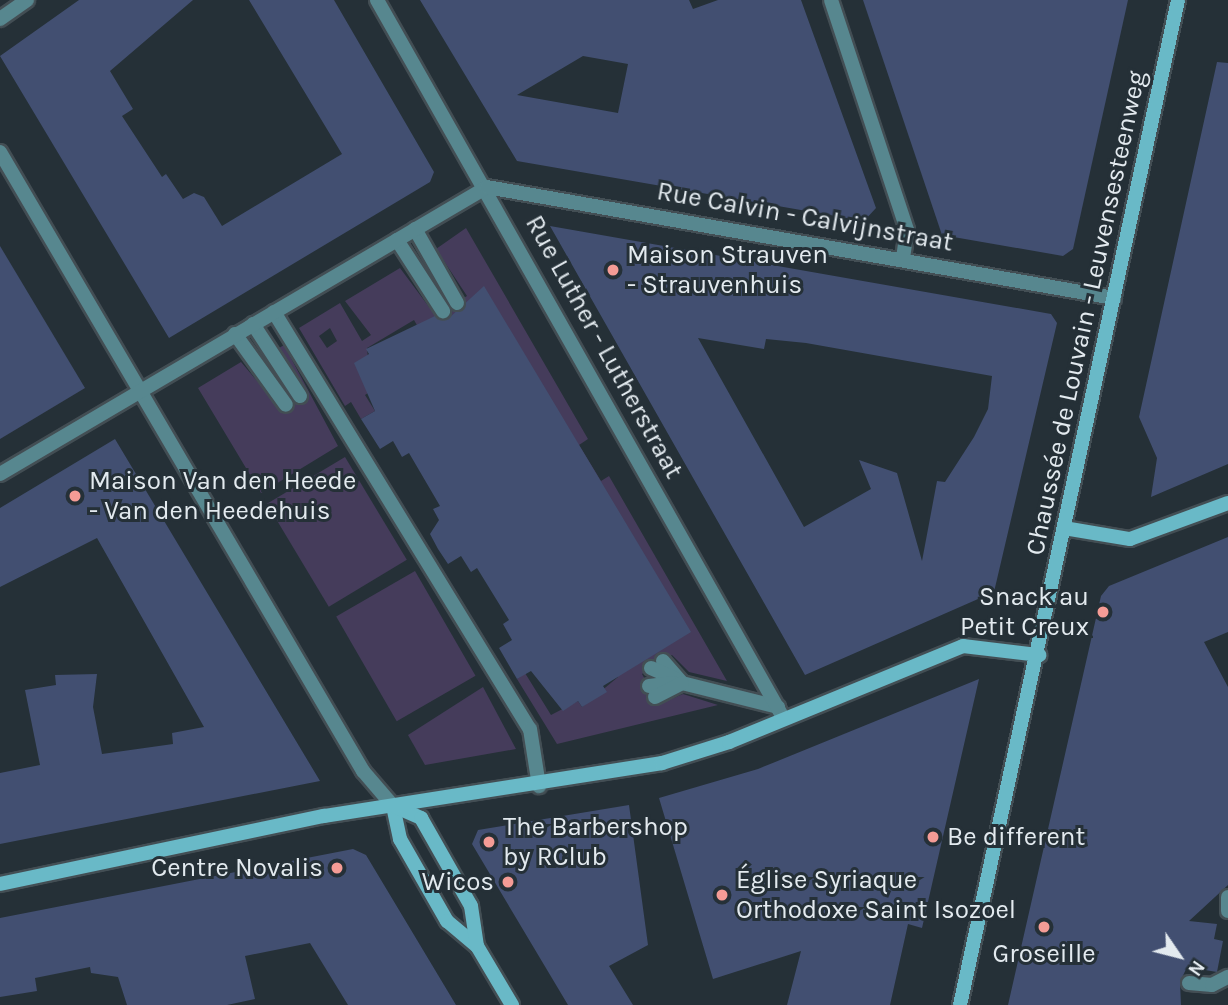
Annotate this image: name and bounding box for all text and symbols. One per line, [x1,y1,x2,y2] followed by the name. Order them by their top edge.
[1019,68,1153,558] street label: Chaussée de Louvain - Leuvensesteenweg
[655,176,955,258] street label: Rue Calvin - Calvijnstraat
[519,210,689,484] street label: Rue Luther - Lutherstraat
[627,239,828,300] place label: Maison Strauven - Strauvenhuis
[605,262,621,278] marker: Maison Strauven - Strauvenhuis
[89,465,356,526] place label: Maison Van den Heede - Van den Heedehuis
[67,488,83,504] marker: Maison Van den Heede - Van den Heedehuis
[960,581,1089,642] place label: Snack au Petit Creux
[1095,604,1111,620] marker: Snack au Petit Creux
[503,811,688,872] place label: The Barbershop by RClub
[947,821,1085,853] place label: Be different
[925,829,941,845] marker: Be different
[481,834,497,850] marker: The Barbershop by RClub
[151,852,323,884] place label: Centre Novalis
[329,860,345,876] marker: Centre Novalis
[736,864,1016,926] place label: Église Syriaque Orthodoxe Saint Isozoel
[422,866,494,898] place label: Wicos
[500,874,516,890] marker: Wicos
[714,887,730,903] marker: Église Syriaque Orthodoxe Saint Isozoel
[1036,919,1052,935] marker: Groseille
[1144,921,1214,991] north arrow
[992,938,1096,970] place label: Groseille
[1183,956,1209,980] text: N

